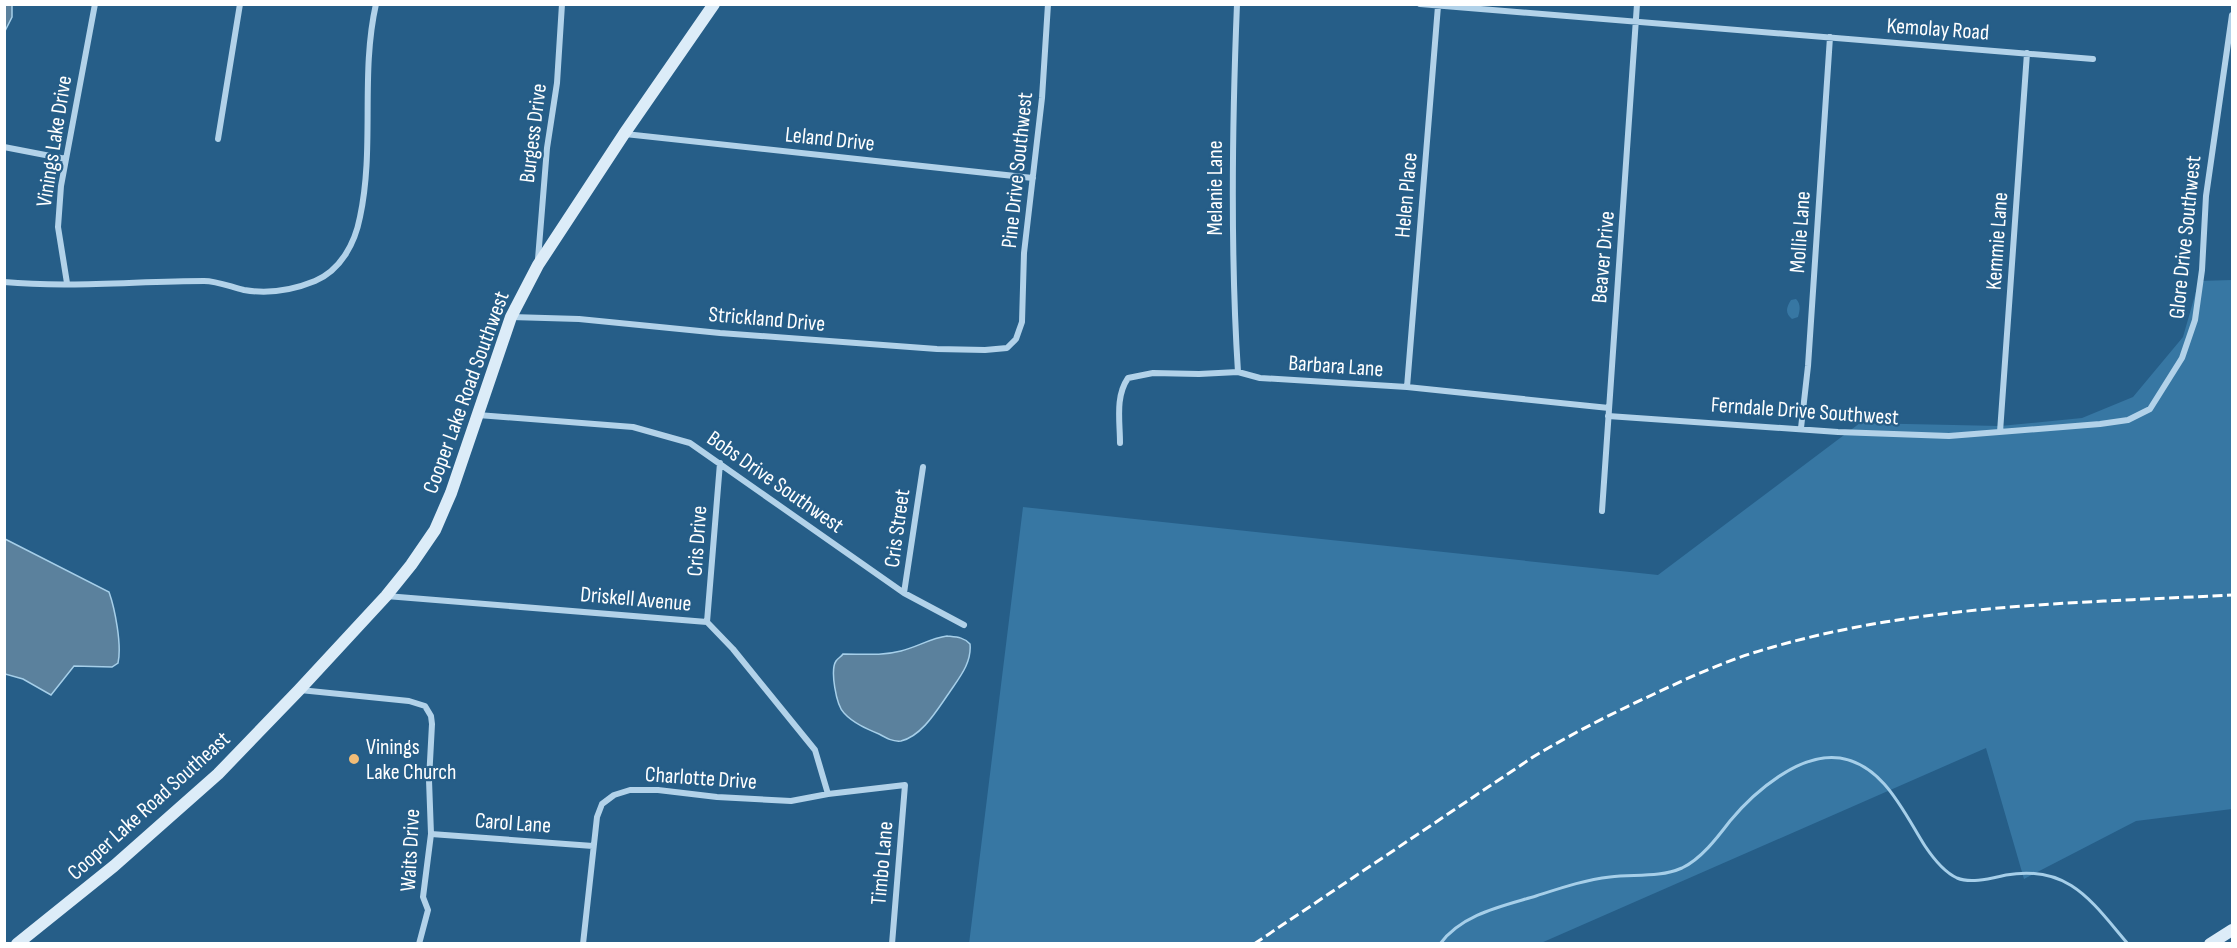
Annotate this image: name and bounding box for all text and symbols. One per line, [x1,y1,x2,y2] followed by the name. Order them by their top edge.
[1886,12,1990,47] street label: Kemolay Road
[31,74,78,209] street label: Vinings Lake Drive
[514,82,553,184] street label: Burgess Drive
[996,91,1039,249] street label: Pine Drive Southwest
[784,121,876,158] street label: Leland Drive
[1202,140,1229,236] street label: Melanie Lane
[1389,151,1424,239] street label: Helen Place
[2163,154,2208,320] street label: Glore Drive Southwest
[1784,190,1817,274] street label: Mollie Lane
[1981,191,2014,291] street label: Kemmie Lane
[1586,210,1621,304] street label: Beaver Drive
[417,287,516,497] street label: Cooper Lake Road Southwest
[708,301,826,338] street label: Strickland Drive
[1288,350,1384,383] street label: Barbara Lane
[1710,391,1900,432] street label: Ferndale Drive Southwest
[701,425,849,540] street label: Bobs Drive Southwest
[879,487,916,569] street label: Cris Street
[682,505,713,577] street label: Cris Drive
[579,581,693,618] street label: Driskell Avenue
[62,726,236,886] street label: Cooper Lake Road Southeast
[366,734,456,786] place label: Vinings Lake Church
[347,752,361,766] marker: Vinings Lake Church
[644,761,758,796] street label: Charlotte Drive
[474,807,552,840] street label: Carol Lane
[395,808,426,892] street label: Waits Drive
[865,820,900,906] street label: Timbo Lane

